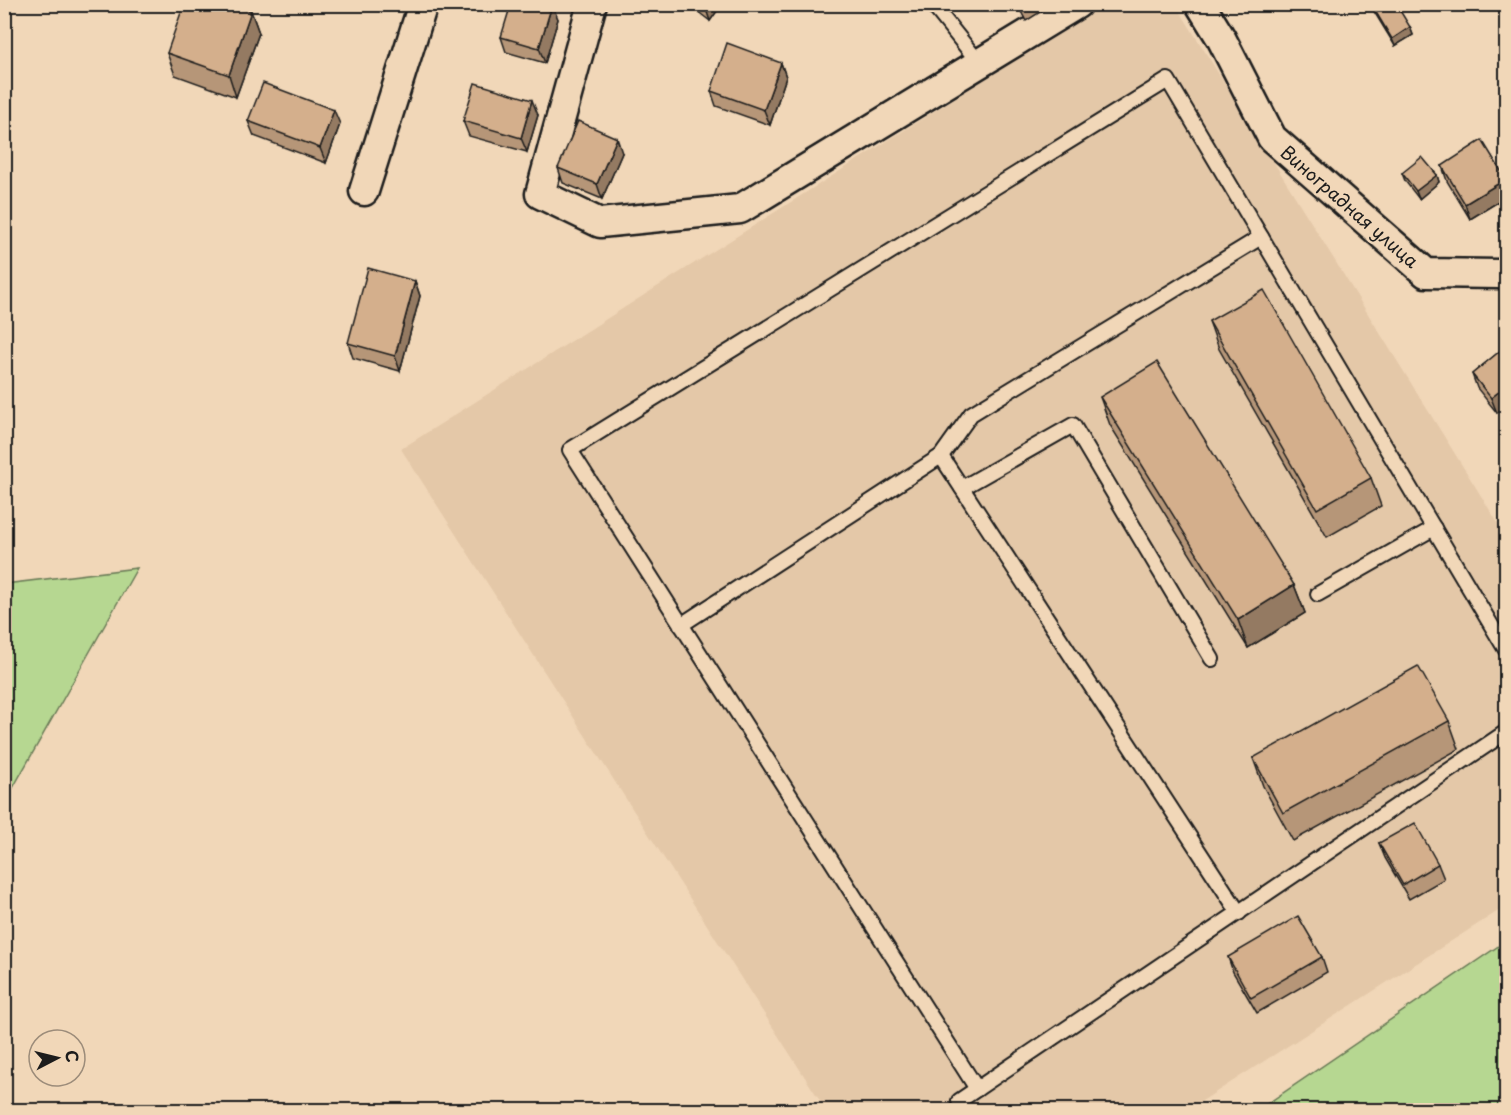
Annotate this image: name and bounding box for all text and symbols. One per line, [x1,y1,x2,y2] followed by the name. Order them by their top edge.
[1275,138,1426,274] street label: Виноградная улица
[27,1028,87,1088] north arrow
[60,1049,86,1063] text: С

